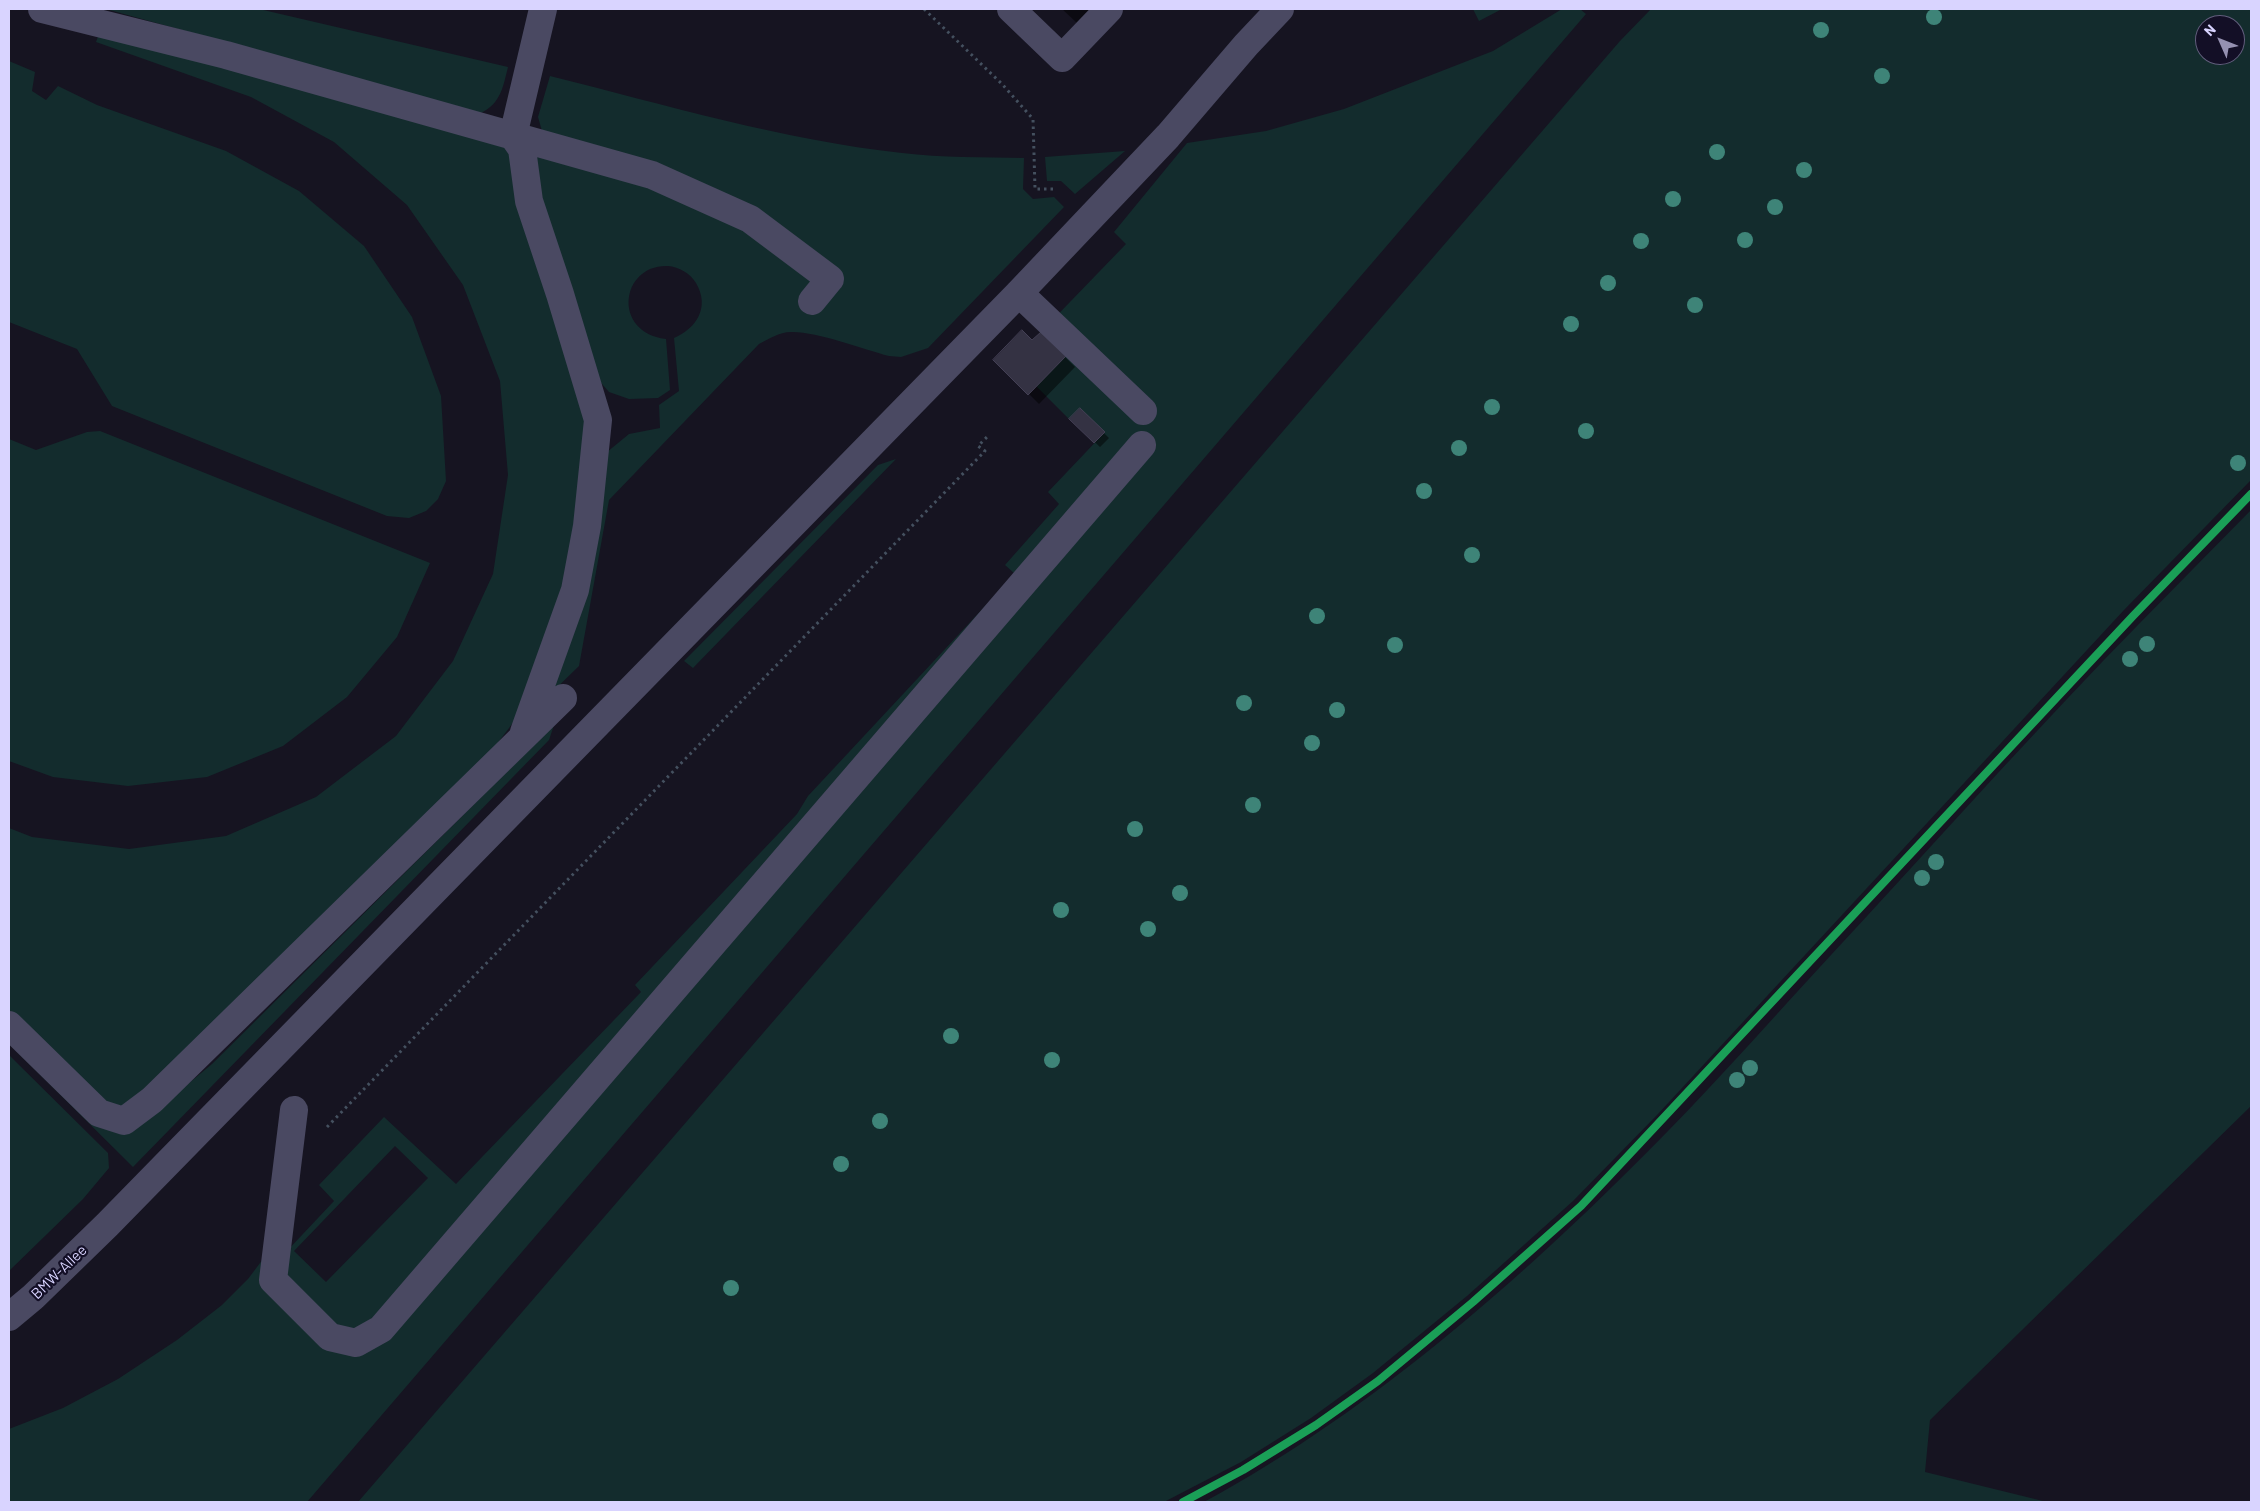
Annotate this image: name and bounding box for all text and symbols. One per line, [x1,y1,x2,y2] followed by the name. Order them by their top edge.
[2195,15,2245,65] north arrow
[2200,21,2219,39] text: N
[27,1241,91,1303] street label: BMW-Allee

